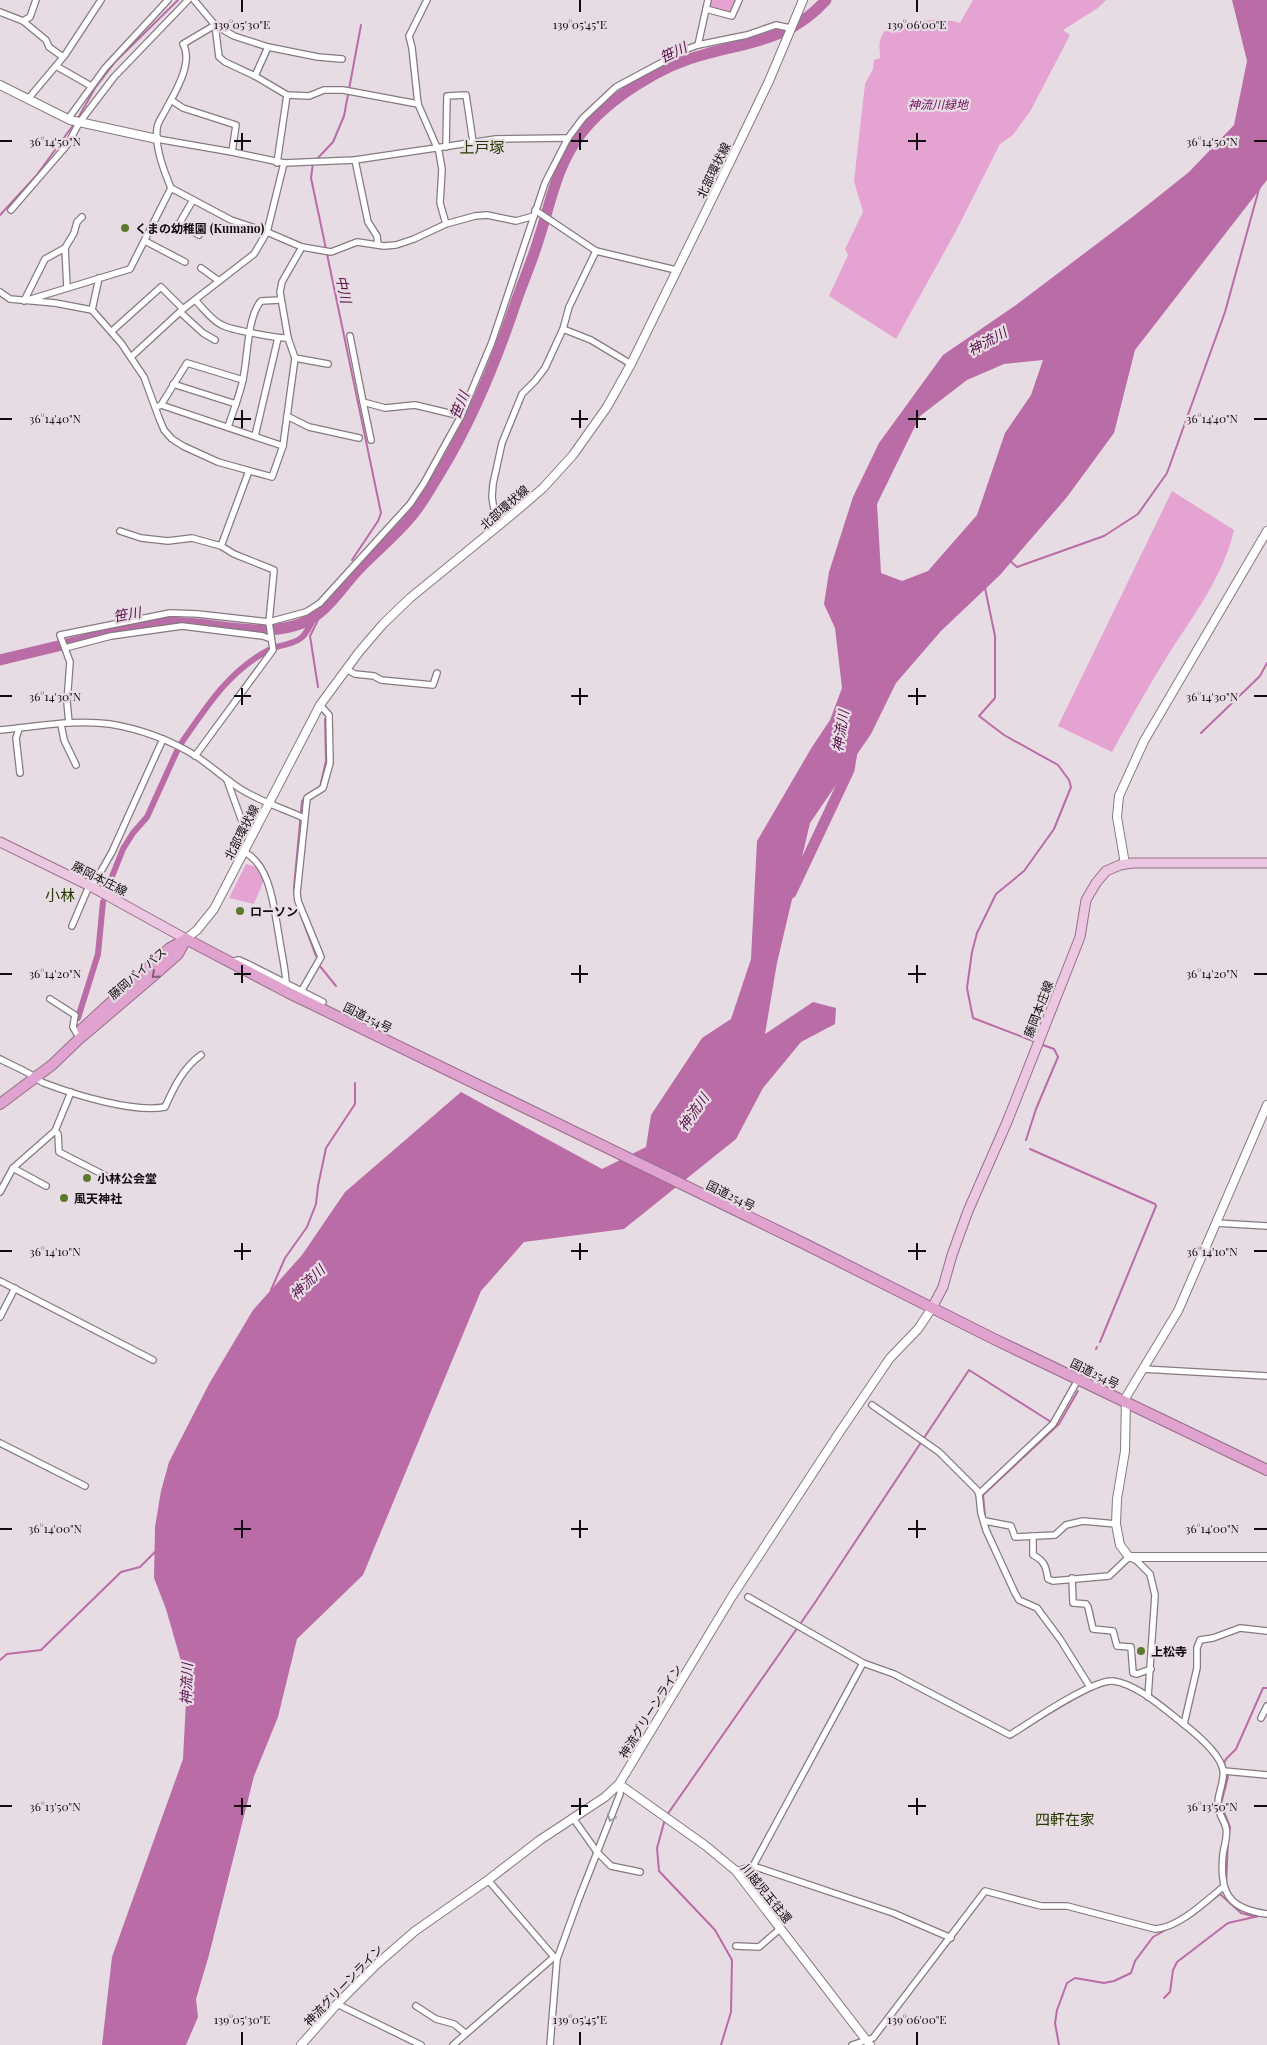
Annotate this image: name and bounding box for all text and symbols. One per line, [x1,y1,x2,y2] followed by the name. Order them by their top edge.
[214,16,270,32] text: 139°05'30"E
[553,16,607,32] text: 139°05'45"E
[887,16,947,32] text: 139°06'00"E
[656,37,692,67] water label: 笹川
[908,96,970,112] park label: 神流川緑地
[29,133,81,149] text: 36°14'50"N
[1186,133,1238,149] text: 36°14'50"N
[459,137,505,157] district label: 上戸塚
[693,140,733,200] street label: 北部環状線
[135,220,265,236] place label: くまの幼稚園 (Kumano)
[119,222,131,234] marker: くまの幼稚園 (Kumano)
[332,273,357,307] water label: 中川
[964,322,1012,359] water label: 神流川
[445,387,474,422] water label: 笹川
[29,410,81,426] text: 36°14'40"N
[1186,410,1238,426] text: 36°14'40"N
[476,481,532,533] street label: 北部環状線
[111,602,145,626] water label: 笹川
[29,688,82,704] text: 36°14'30"N
[1186,688,1239,704] text: 36°14'30"N
[827,707,853,753] water label: 神流川
[220,802,262,862] street label: 北部環状線
[70,857,130,899] street label: 藤岡本庄線
[45,885,75,905] district label: 小林
[250,903,298,919] place label: ローソン
[234,905,246,917] marker: ローソン
[105,943,169,1003] street label: 藤岡バイパス
[29,965,82,981] text: 36°14'20"N
[1186,965,1239,981] text: 36°14'20"N
[151,969,160,978] one-way arrow
[1020,978,1056,1040] street label: 藤岡本庄線
[341,998,395,1036] street label: 国道254号
[673,1088,714,1135] water label: 神流川
[97,1170,157,1186] place label: 小林公会堂
[81,1172,93,1184] marker: 小林公会堂
[704,1176,758,1214] street label: 国道254号
[74,1190,122,1206] place label: 風天神社
[58,1192,70,1204] marker: 風天神社
[29,1243,81,1259] text: 36°14'10"N
[1186,1243,1238,1259] text: 36°14'10"N
[285,1259,330,1303] water label: 神流川
[1068,1354,1122,1392] street label: 国道254号
[28,1520,82,1536] text: 36°14'00"N
[1185,1520,1239,1536] text: 36°14'00"N
[1151,1643,1187,1659] place label: 上松寺
[1135,1645,1147,1657] marker: 上松寺
[176,1661,196,1705] water label: 神流川
[615,1661,685,1761] street label: 神流グリーンライン
[29,1798,81,1814] text: 36°13'50"N
[1186,1798,1238,1814] text: 36°13'50"N
[1035,1809,1095,1829] district label: 四軒在家
[606,1813,617,1822] one-way arrow
[738,1860,796,1926] street label: 川越児玉往還
[300,1941,386,2029] street label: 神流グリーンライン
[214,2011,270,2027] text: 139°05'30"E
[553,2011,607,2027] text: 139°05'45"E
[887,2011,947,2027] text: 139°06'00"E

